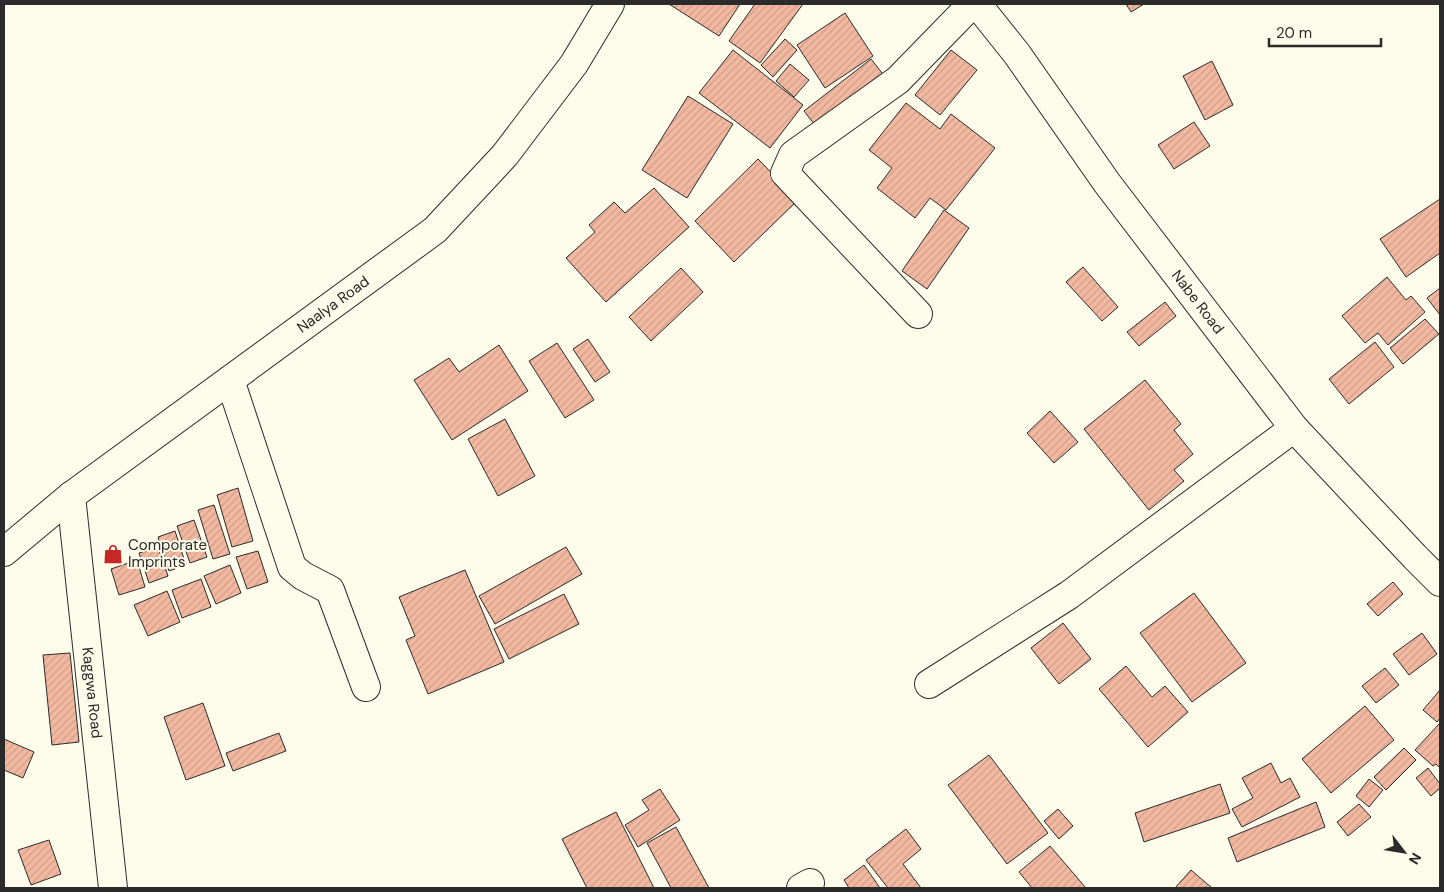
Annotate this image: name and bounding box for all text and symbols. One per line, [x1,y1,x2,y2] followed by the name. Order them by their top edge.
[1269,15,1382,47] scale bar
[1276,23,1312,43] text: 20 m
[1167,266,1229,338] street label: Nabe Road
[293,271,373,338] street label: Naalya Road
[128,535,207,572] place label: Comporate Imprints
[102,543,124,565] shop icon: Comporate Imprints
[77,646,107,740] street label: Kaggwa Road
[1379,827,1429,877] north arrow
[1405,850,1425,868] text: N

